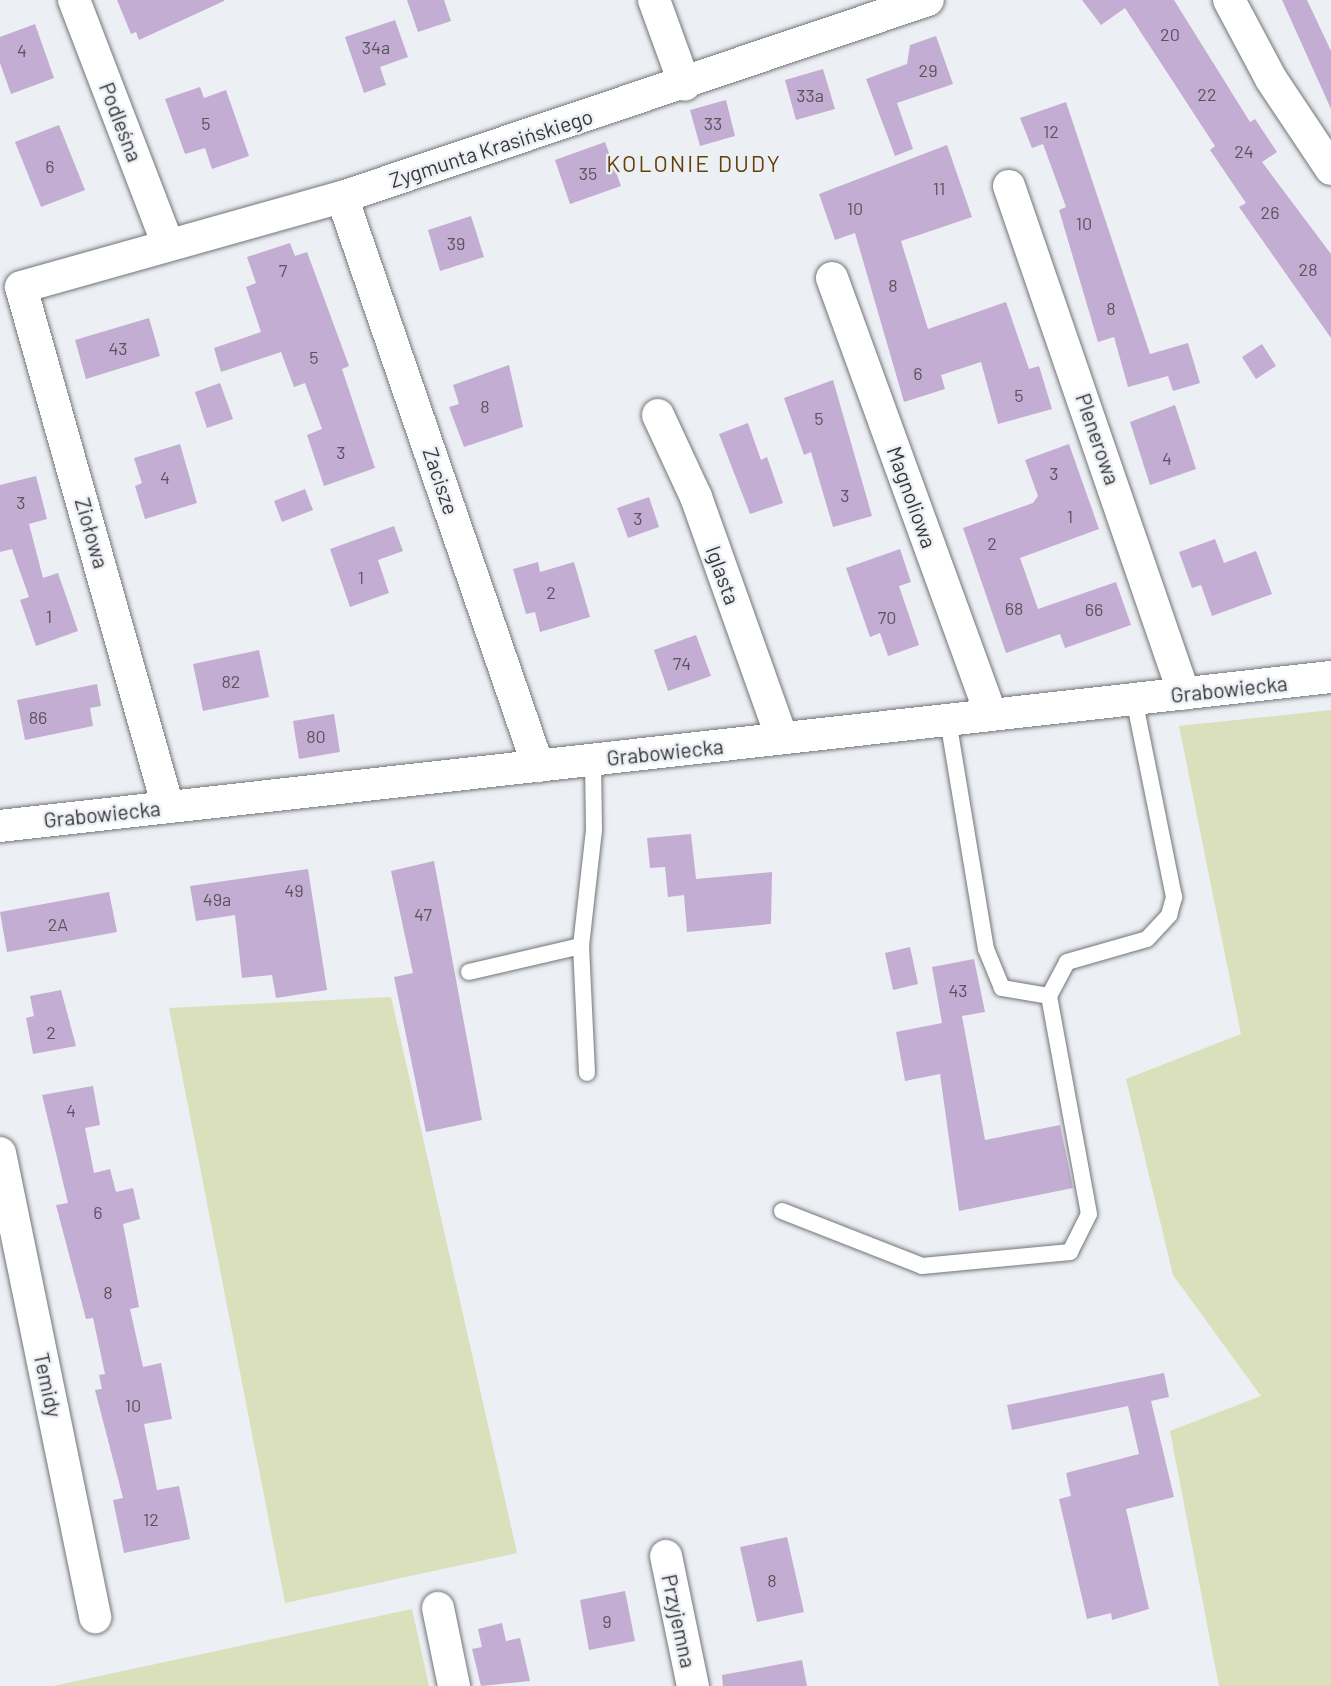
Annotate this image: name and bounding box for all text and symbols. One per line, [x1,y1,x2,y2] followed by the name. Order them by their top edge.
[1160,23,1180,45] house number: 20
[362,36,390,58] house number: 34a
[17,39,27,61] house number: 4
[918,59,938,81] house number: 29
[94,79,148,165] street label: Podleśna
[1197,83,1217,105] house number: 22
[796,84,824,106] house number: 33a
[386,103,596,193] street label: Zygmunta Krasińskiego
[201,112,211,134] house number: 5
[704,112,722,134] house number: 33
[1043,120,1059,142] house number: 12
[1234,140,1254,162] house number: 24
[608,149,780,177] district label: KOLONIE DUDY
[45,155,55,177] house number: 6
[579,162,597,184] house number: 35
[933,177,945,199] house number: 11
[847,197,863,219] house number: 10
[1261,201,1279,223] house number: 26
[1076,212,1092,234] house number: 10
[447,232,465,254] house number: 39
[1298,258,1318,280] house number: 28
[279,259,287,281] house number: 7
[888,274,898,296] house number: 8
[1106,297,1116,319] house number: 8
[108,337,128,359] house number: 43
[309,346,319,368] house number: 5
[913,362,923,384] house number: 6
[1014,384,1024,406] house number: 5
[1071,390,1125,488] street label: Plenerowa
[480,395,490,417] house number: 8
[814,407,824,429] house number: 5
[336,441,346,463] house number: 3
[882,443,942,551] street label: Magnoliowa
[418,444,464,518] street label: Zacisze
[1162,447,1172,469] house number: 4
[1049,462,1059,484] house number: 3
[160,466,170,488] house number: 4
[840,484,850,506] house number: 3
[16,491,26,513] house number: 3
[70,495,114,571] street label: Ziołowa
[1067,505,1073,527] house number: 1
[633,507,643,529] house number: 3
[987,532,997,554] house number: 2
[701,542,745,608] street label: Iglasta
[358,566,364,588] house number: 1
[546,581,556,603] house number: 2
[1005,597,1023,619] house number: 68
[1085,598,1103,620] house number: 66
[46,605,52,627] house number: 1
[878,606,896,628] house number: 70
[673,652,691,674] house number: 74
[221,670,241,692] house number: 82
[1169,670,1289,708] street label: Grabowiecka
[29,706,47,728] house number: 86
[306,725,326,747] house number: 80
[605,733,725,771] street label: Grabowiecka
[42,795,162,833] street label: Grabowiecka
[284,879,304,901] house number: 49
[203,888,231,910] house number: 49a
[414,903,432,925] house number: 47
[48,913,68,935] house number: 2A
[948,979,968,1001] house number: 43
[46,1021,56,1043] house number: 2
[66,1099,76,1121] house number: 4
[93,1201,103,1223] house number: 6
[103,1281,113,1303] house number: 8
[29,1350,67,1420] street label: Temidy
[125,1394,141,1416] house number: 10
[143,1508,159,1530] house number: 12
[767,1569,777,1591] house number: 8
[657,1572,701,1670] street label: Przyjemna
[602,1610,612,1632] house number: 9

